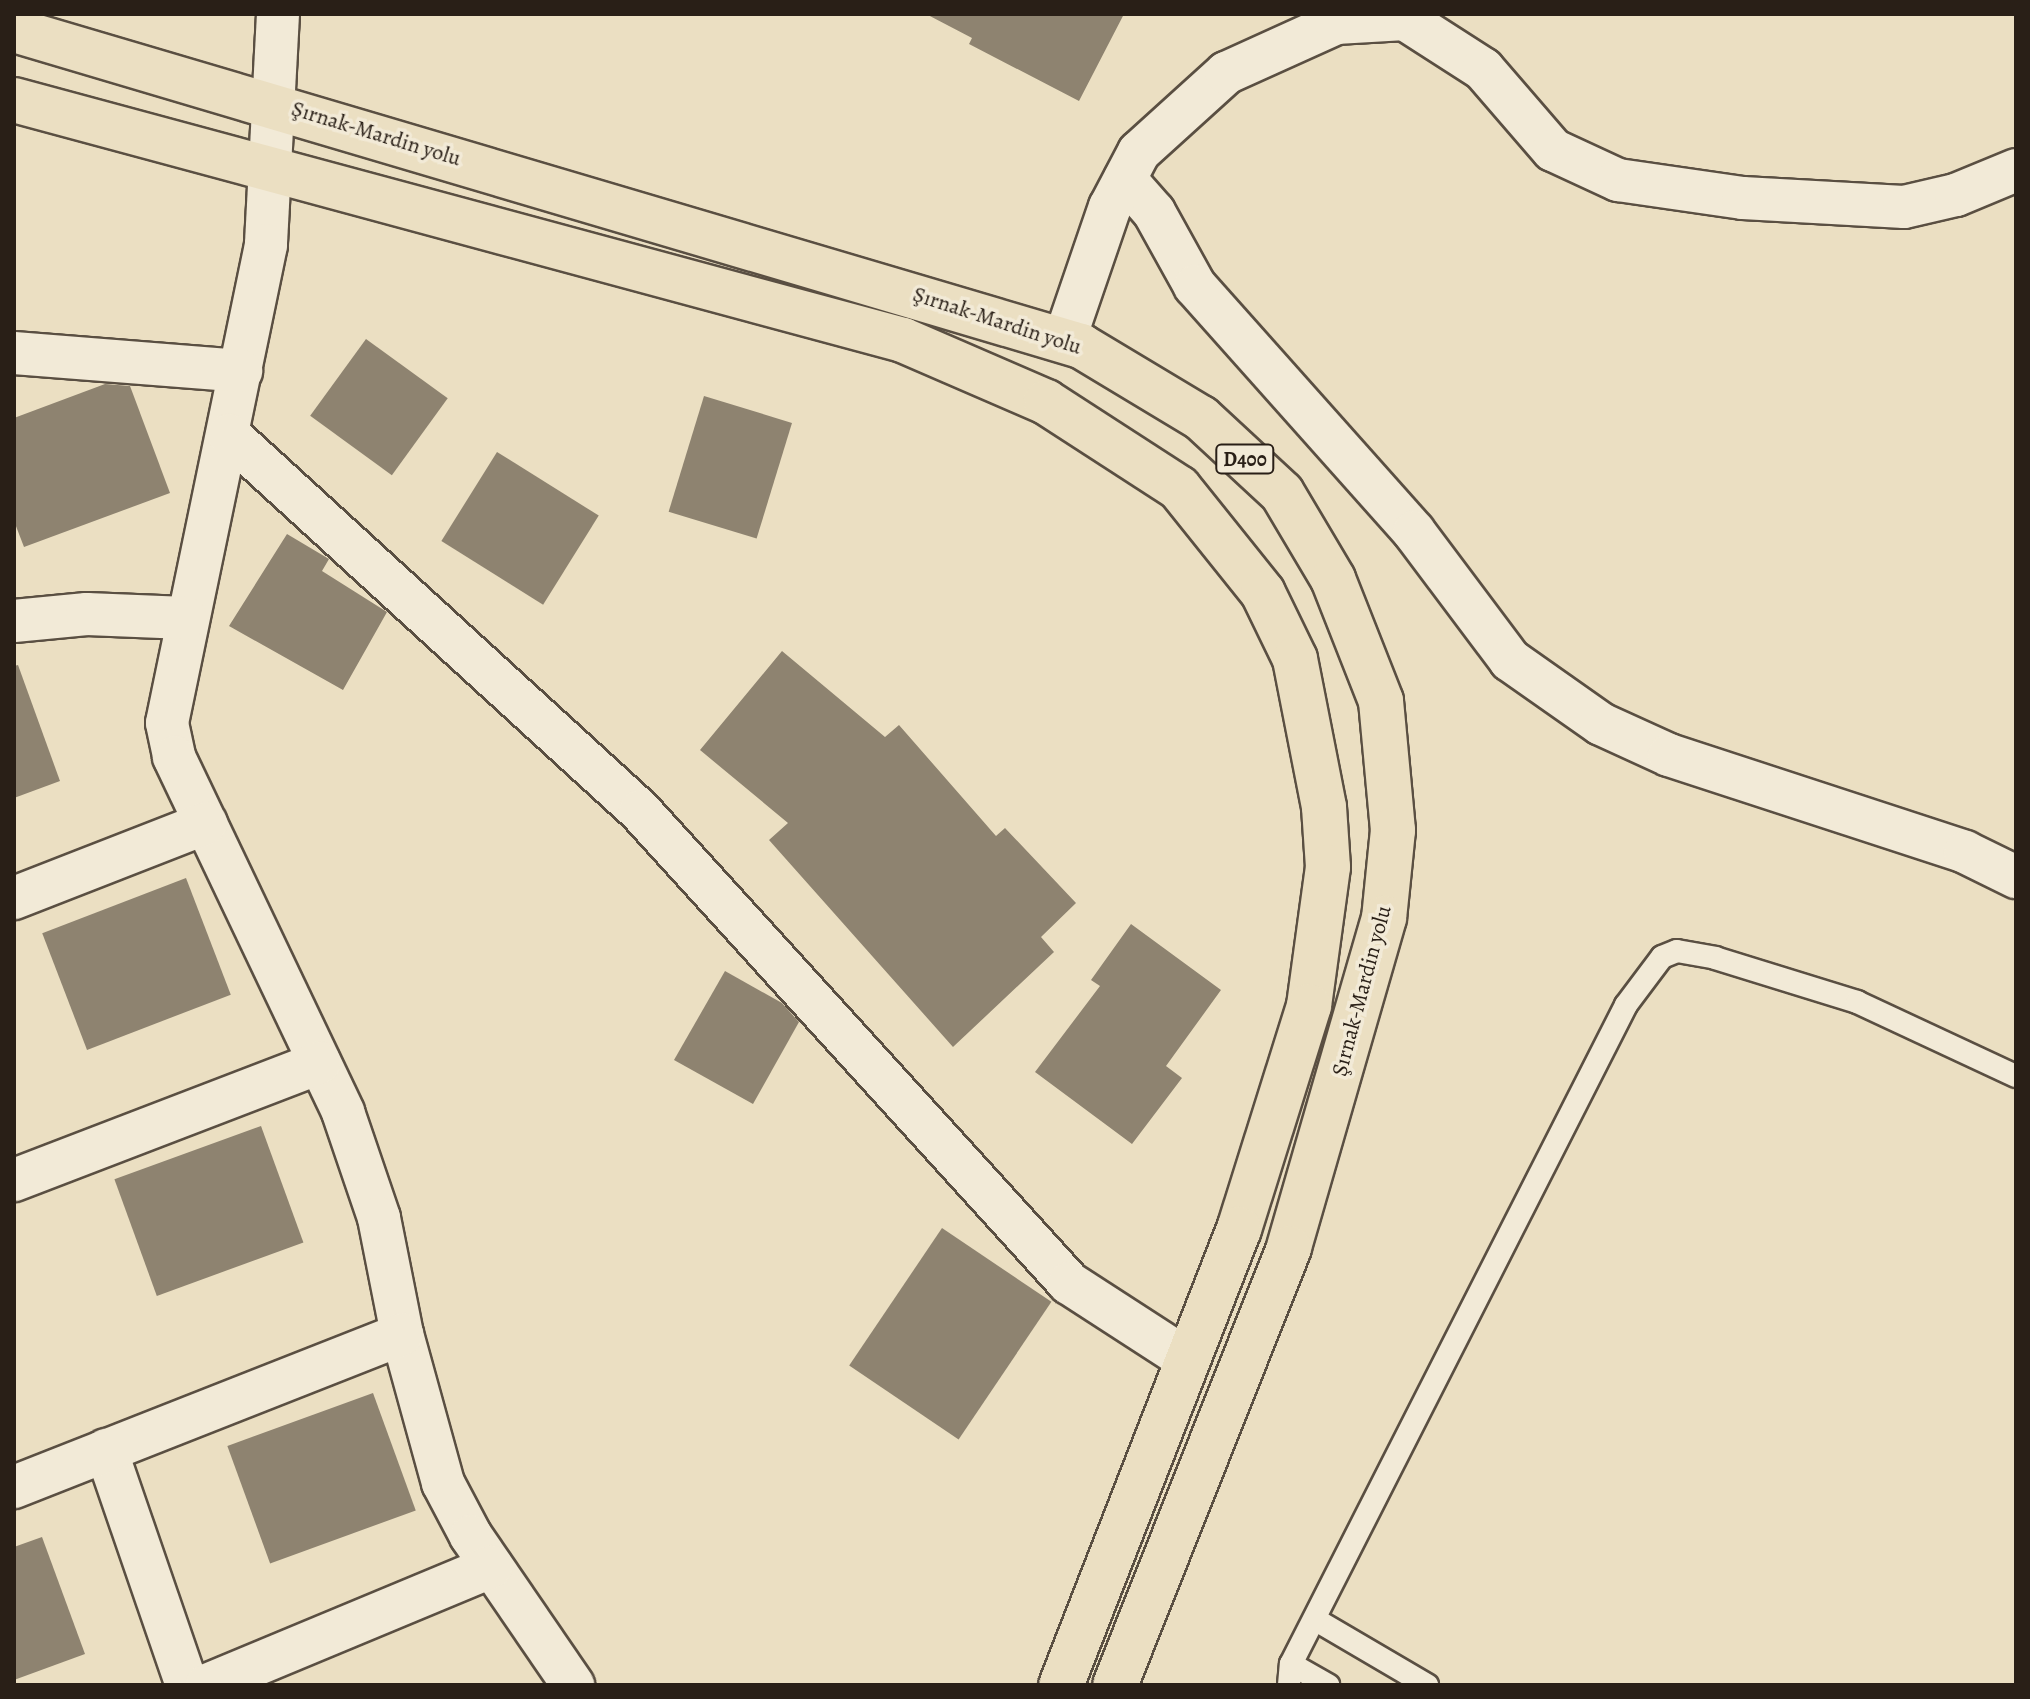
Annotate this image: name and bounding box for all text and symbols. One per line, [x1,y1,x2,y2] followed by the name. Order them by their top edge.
[288,96,464,172] street label: Şırnak-Mardin yolu
[909,281,1085,361] street label: Şırnak-Mardin yolu
[1215,443,1275,475] road number: D400
[1327,903,1397,1079] street label: Şırnak-Mardin yolu

